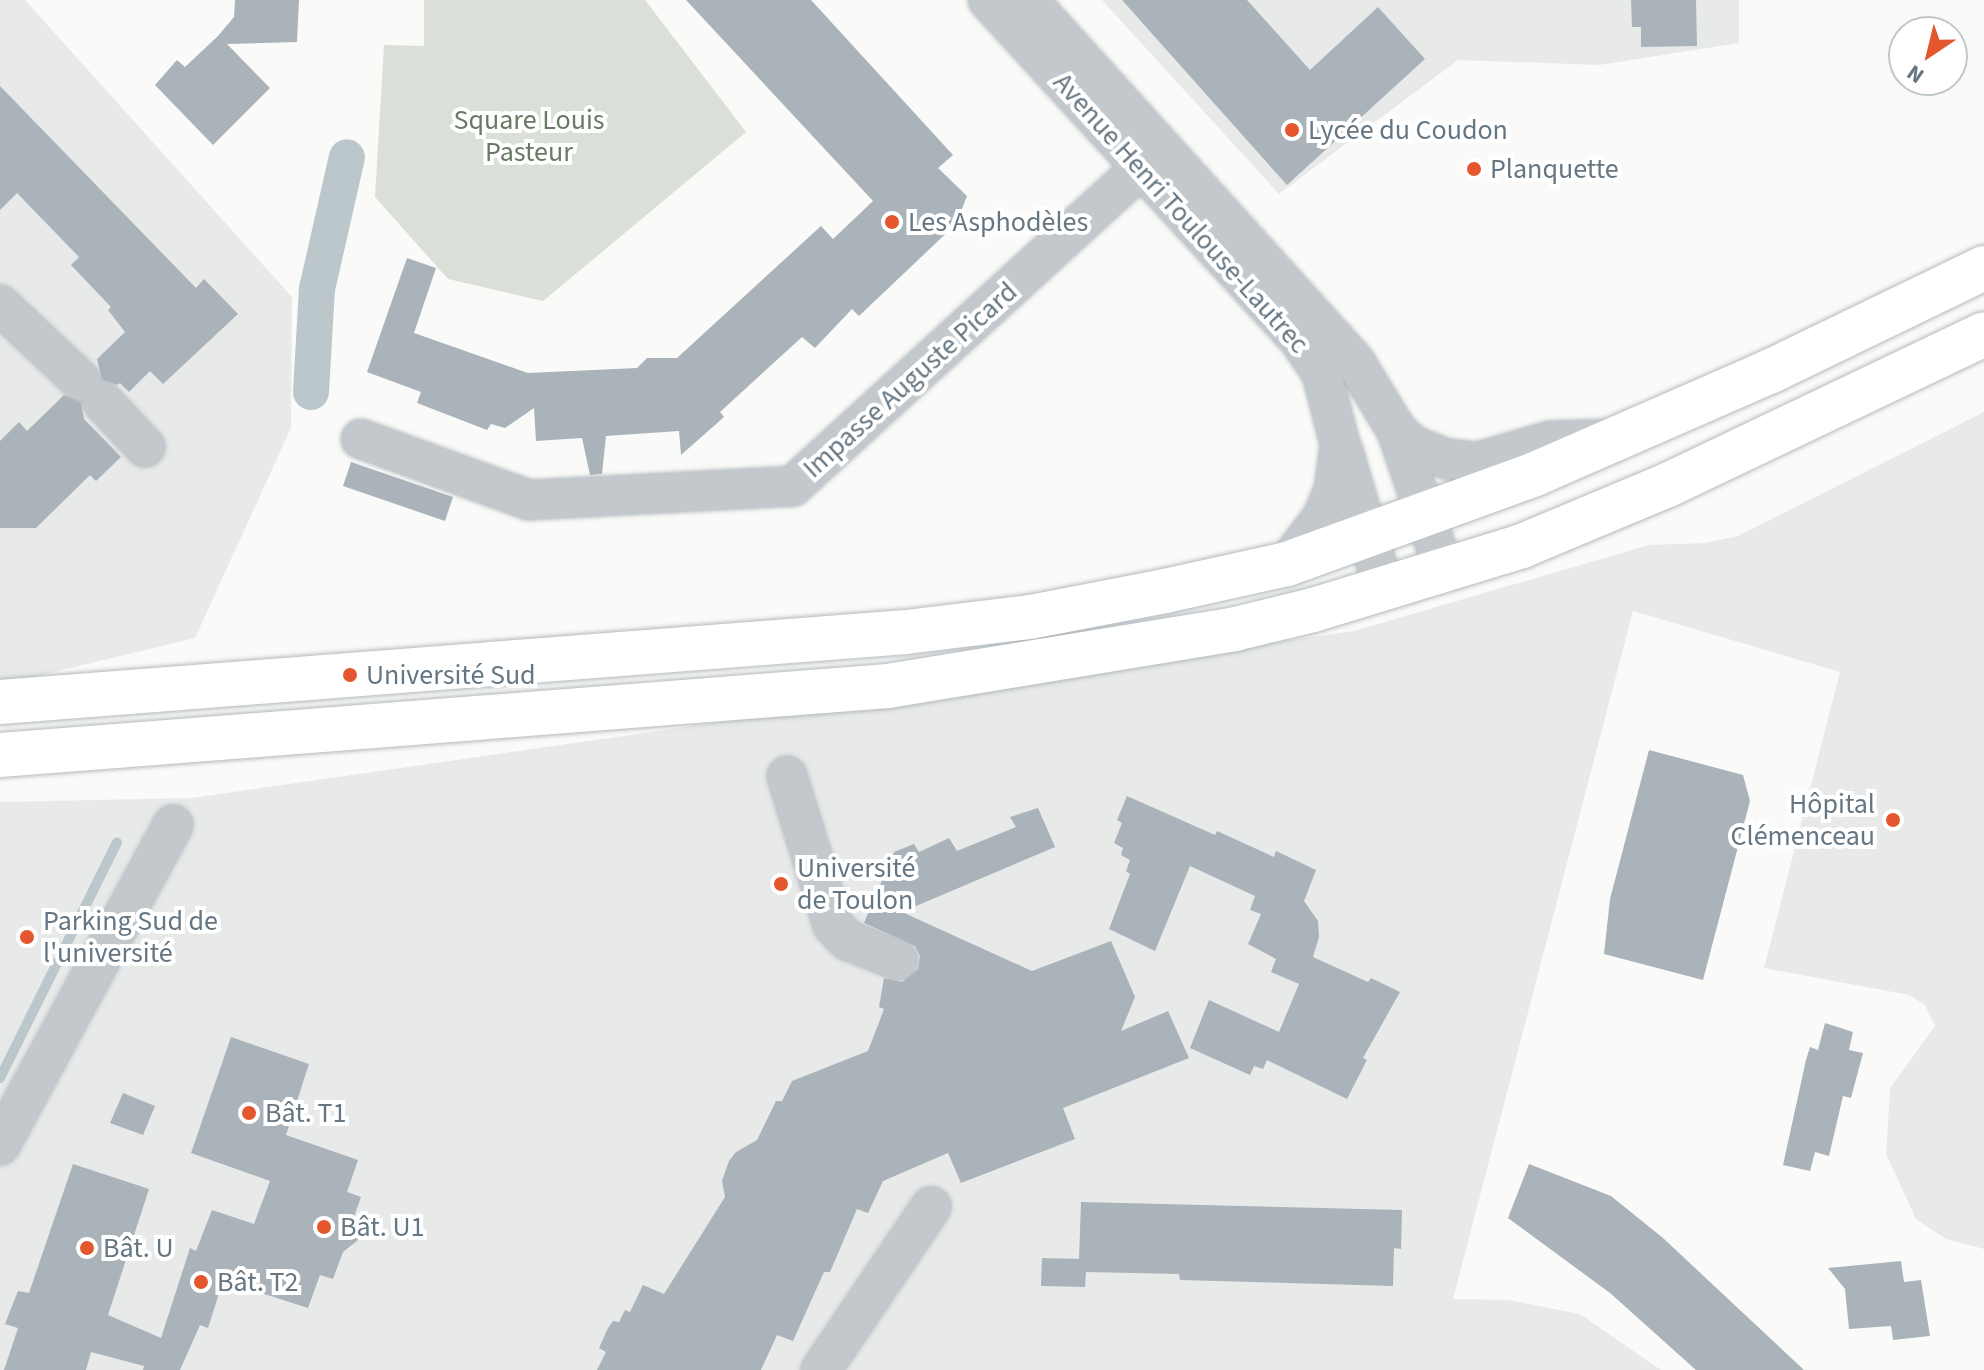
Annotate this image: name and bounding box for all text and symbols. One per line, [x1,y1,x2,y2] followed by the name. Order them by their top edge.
[1888,16,1968,96] north arrow
[1900,57,1931,91] text: N
[1046,66,1316,360] street label: Avenue Henri Toulouse-Lautrec
[453,103,605,169] park label: Square Louis Pasteur
[1308,113,1508,147] place label: Lycée du Coudon
[1283,121,1301,139] marker: Lycée du Coudon
[1490,152,1619,186] place label: Planquette
[1465,160,1483,178] marker: Planquette
[908,205,1088,239] place label: Les Asphodèles
[883,213,901,231] marker: Les Asphodèles
[796,275,1024,485] street label: Impasse Auguste Picard
[366,658,536,692] place label: Université Sud
[341,666,359,684] marker: Université Sud
[1731,787,1875,853] place label: Hôpital Clémenceau
[1882,809,1904,831] marker: Hôpital Clémenceau
[797,851,915,917] place label: Université de Toulon
[772,875,790,893] marker: Université de Toulon
[43,904,218,970] place label: Parking Sud de l'université
[18,928,36,946] marker: Parking Sud de l'université
[265,1096,346,1130] place label: Bât. T1
[240,1104,258,1122] marker: Bât. T1
[340,1210,424,1244] place label: Bât. U1
[315,1218,333,1236] marker: Bât. U1
[103,1231,173,1265] place label: Bât. U
[78,1239,96,1257] marker: Bât. U
[217,1265,298,1299] place label: Bât. T2
[192,1273,210,1291] marker: Bât. T2

